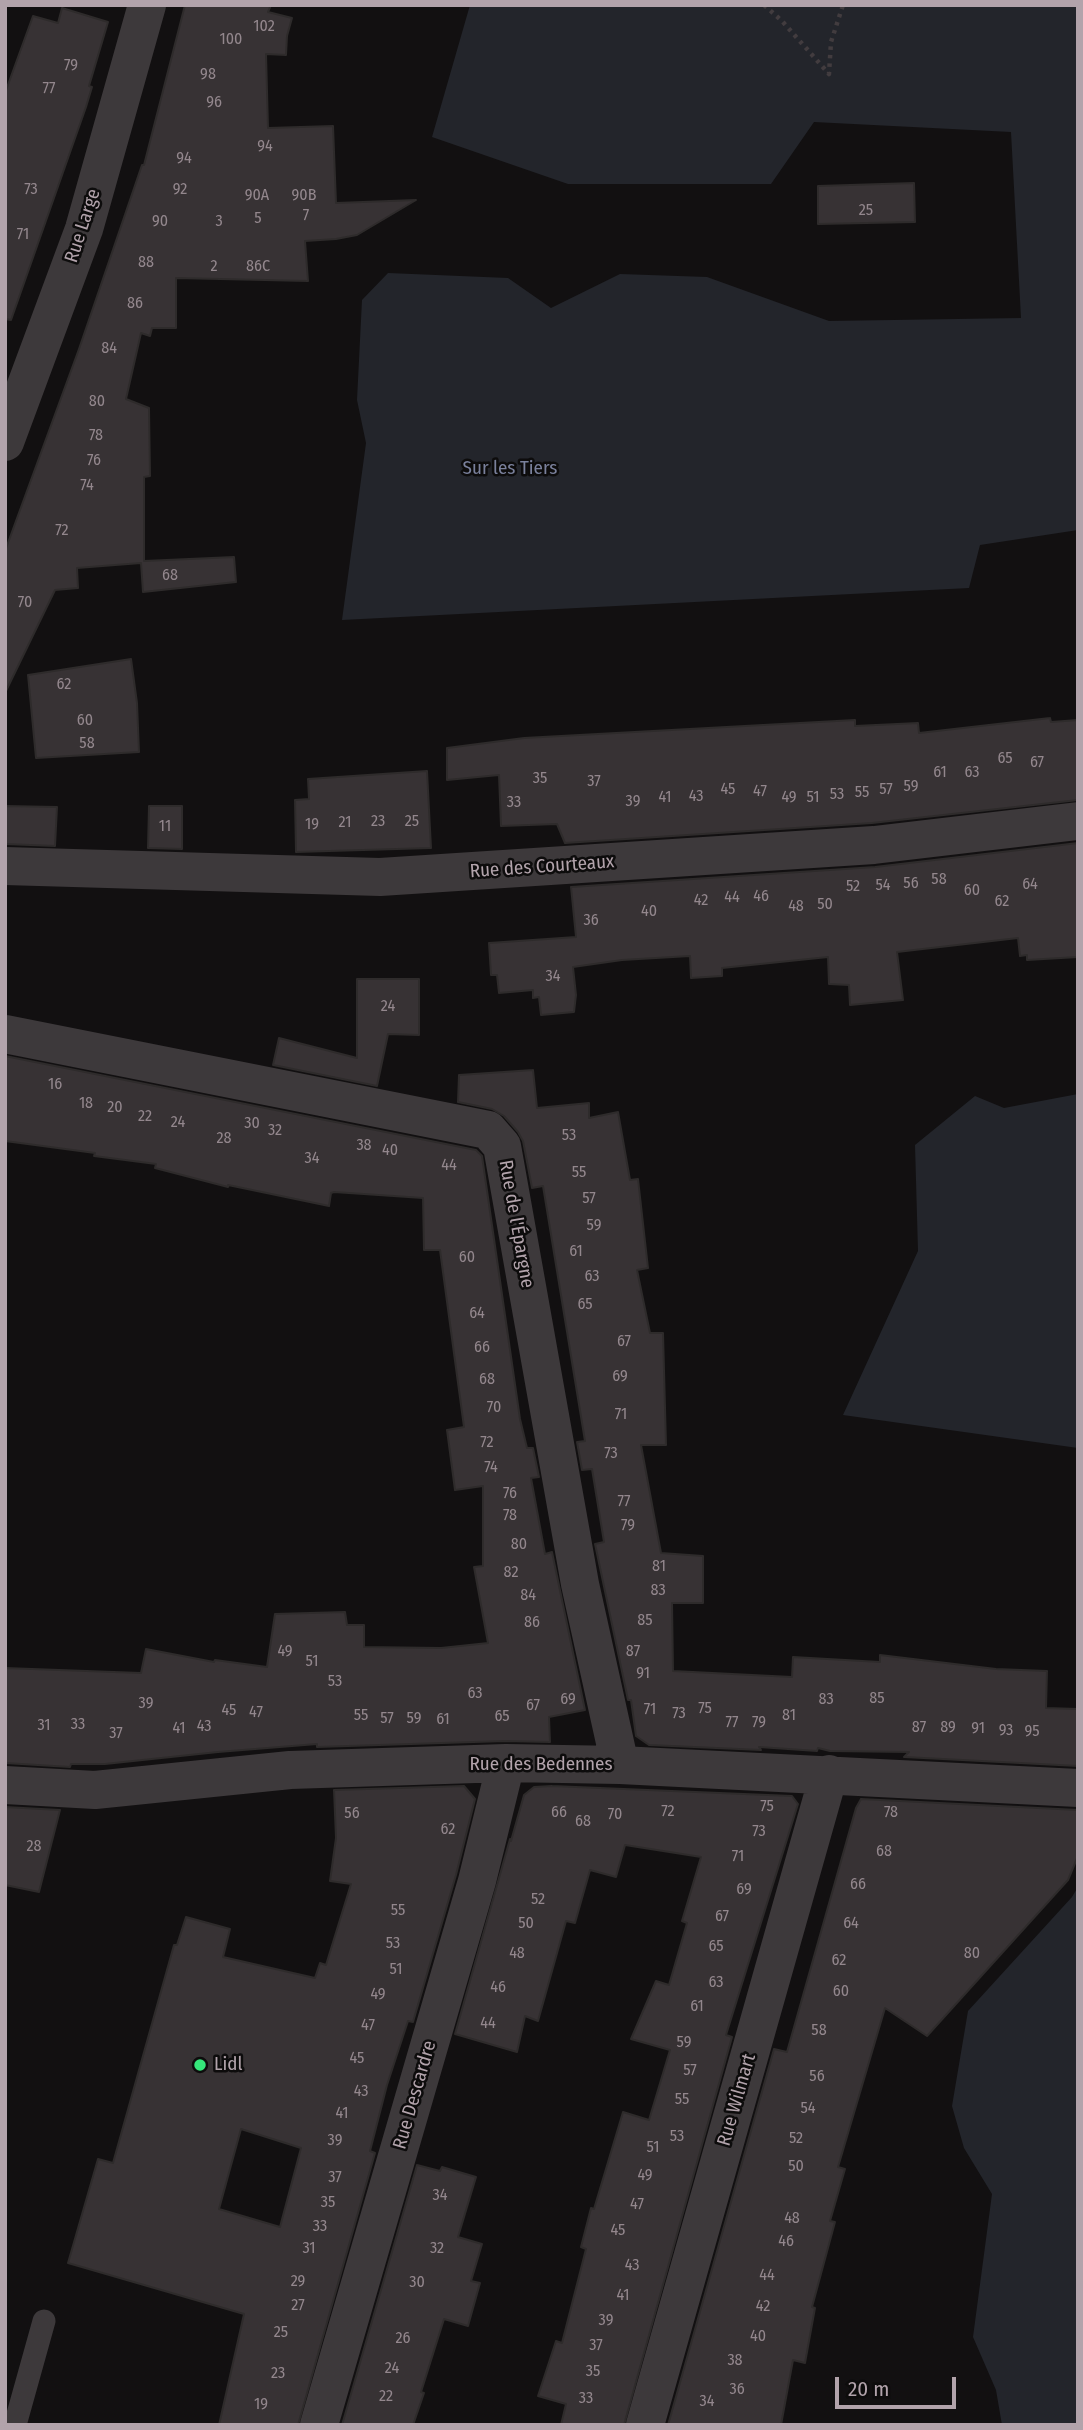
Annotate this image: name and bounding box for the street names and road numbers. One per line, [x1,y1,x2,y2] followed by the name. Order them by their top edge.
[60,186,106,266] street label: Rue Large
[469,851,615,883] street label: Rue des Courteaux
[494,1158,538,1290] street label: Rue de l'Épargne
[469,1754,613,1776] street label: Rue des Bedennes
[389,2038,441,2152] street label: Rue Descardre
[713,2051,761,2149] street label: Rue Wilmart

